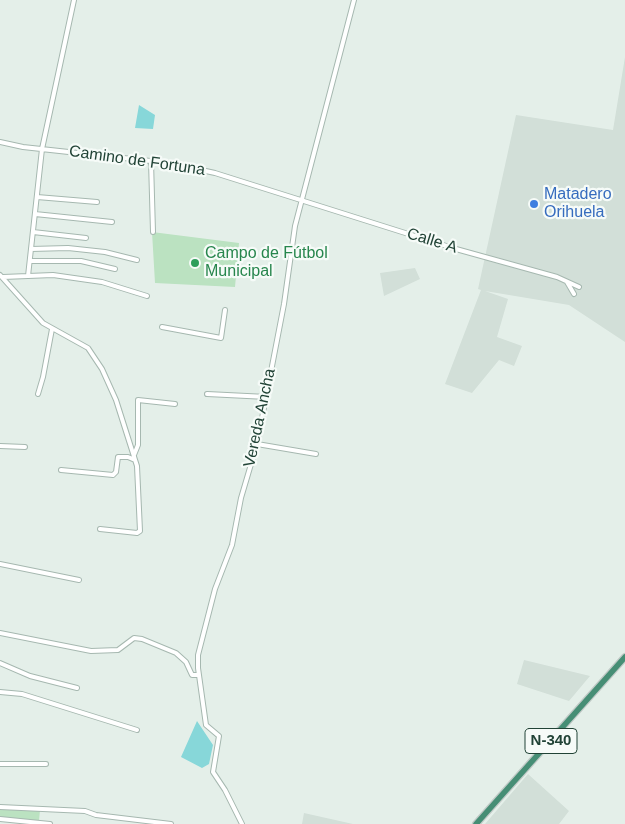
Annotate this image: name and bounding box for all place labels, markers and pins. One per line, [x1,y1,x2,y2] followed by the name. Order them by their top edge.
[544,185,612,223] place label: Matadero Orihuela
[528,198,540,210] marker: Matadero Orihuela
[205,244,328,282] place label: Campo de Fútbol Municipal
[189,257,201,269] marker: Campo de Fútbol Municipal

